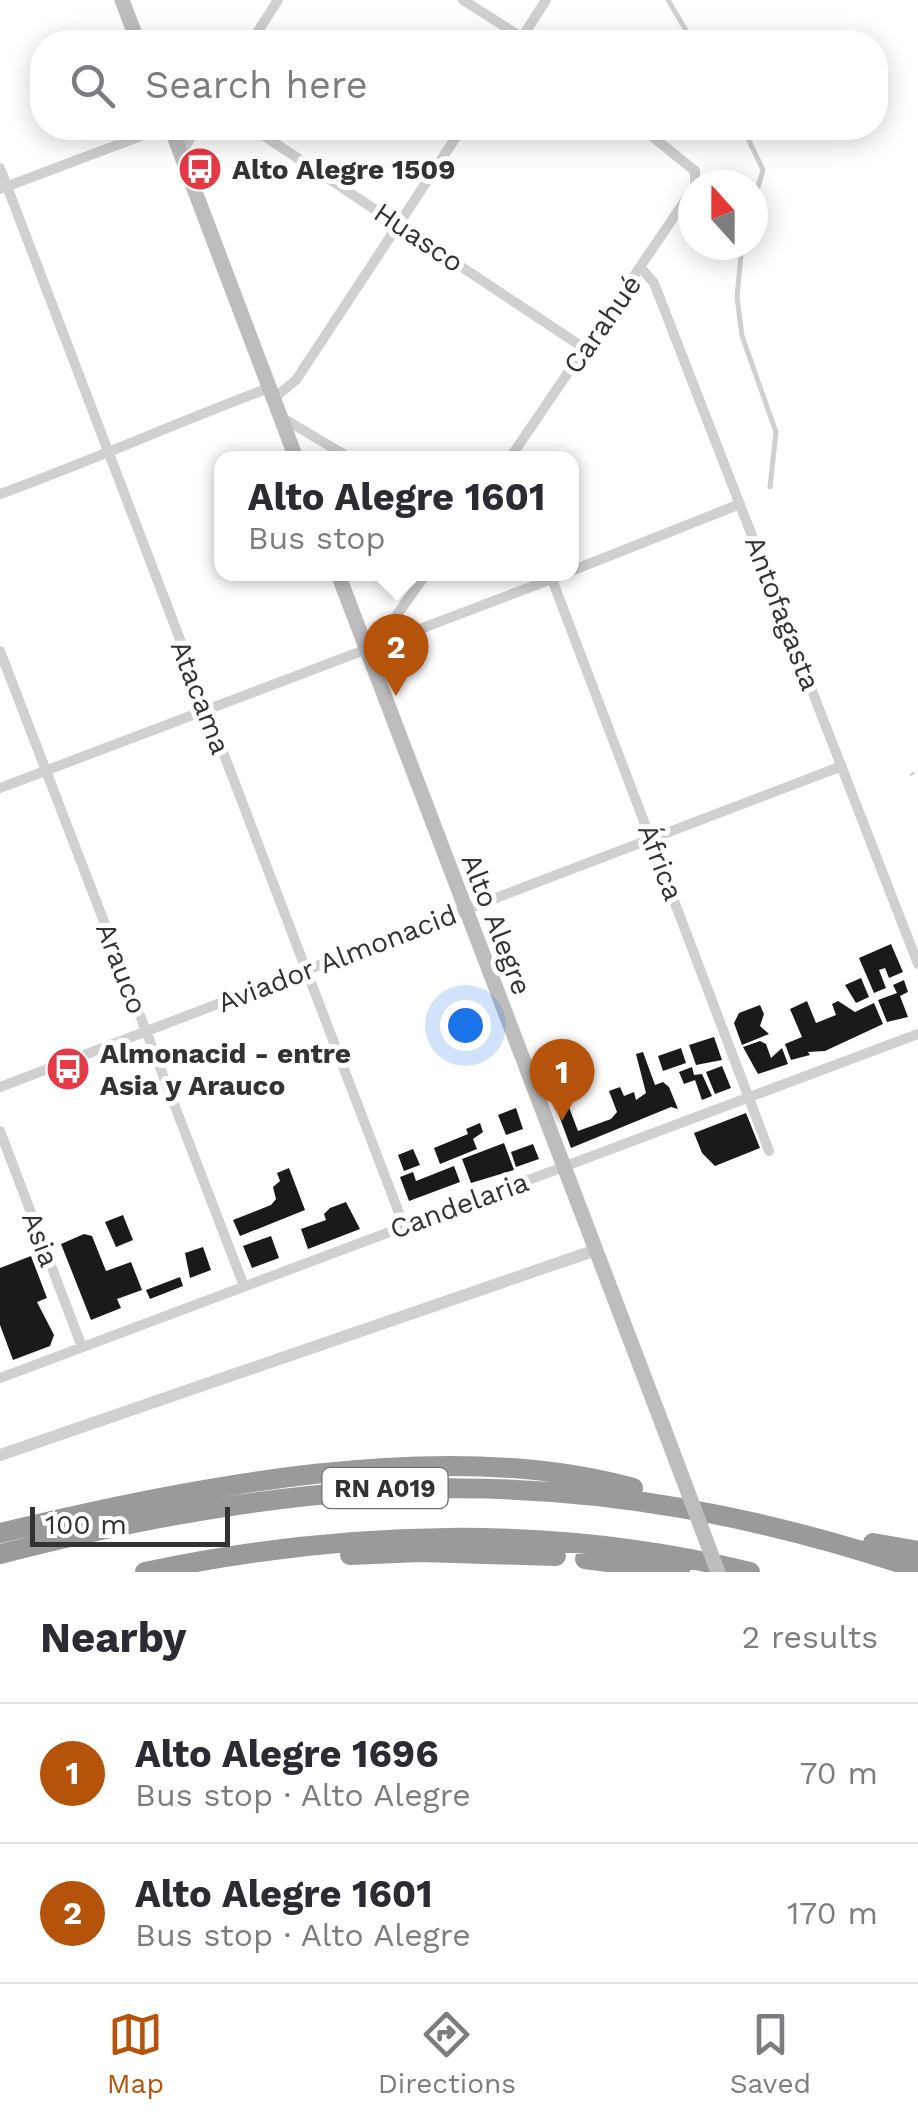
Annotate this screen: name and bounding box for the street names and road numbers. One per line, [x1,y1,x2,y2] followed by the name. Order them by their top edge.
[368,196,470,279] street label: Huasco
[557,269,648,380] street label: Carahué
[738,531,827,695] street label: Antofagasta
[164,636,237,759] street label: Atacama
[631,819,690,905] street label: África
[454,849,539,999] street label: Alto Alegre
[213,898,461,1019] street label: Aviador Almonacid
[89,918,154,1018] street label: Arauco
[385,1165,533,1246] street label: Candelaria
[15,1207,66,1272] street label: Asia
[322,1468,448,1508] road number: RN A019

